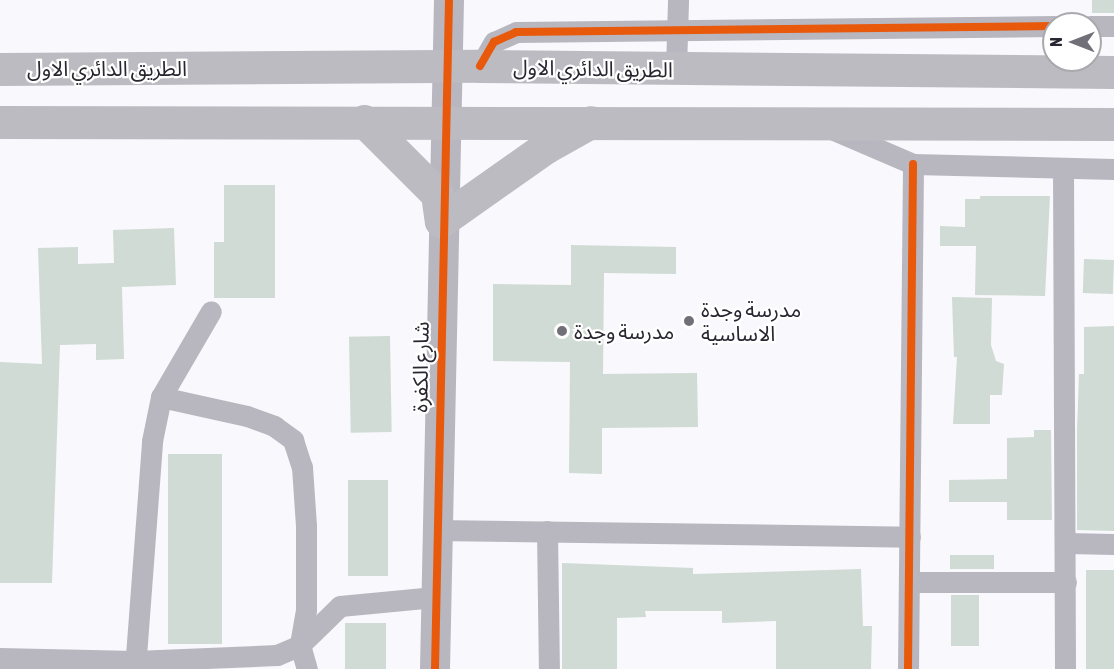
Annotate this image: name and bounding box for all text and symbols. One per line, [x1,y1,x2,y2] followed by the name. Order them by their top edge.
[1042,12,1102,72] north arrow
[1047,37,1065,47] text: N
[513,54,673,82] street label: الطريق الدائري الاول
[27,55,187,81] street label: الطريق الدائري الاول
[701,296,801,346] place label: مدرسة وجدة الاساسية
[682,314,696,328] marker: مدرسة وجدة الاساسية
[574,318,674,344] place label: مدرسة وجدة
[407,321,433,413] street label: شارع الكفرة
[555,324,569,338] marker: مدرسة وجدة

